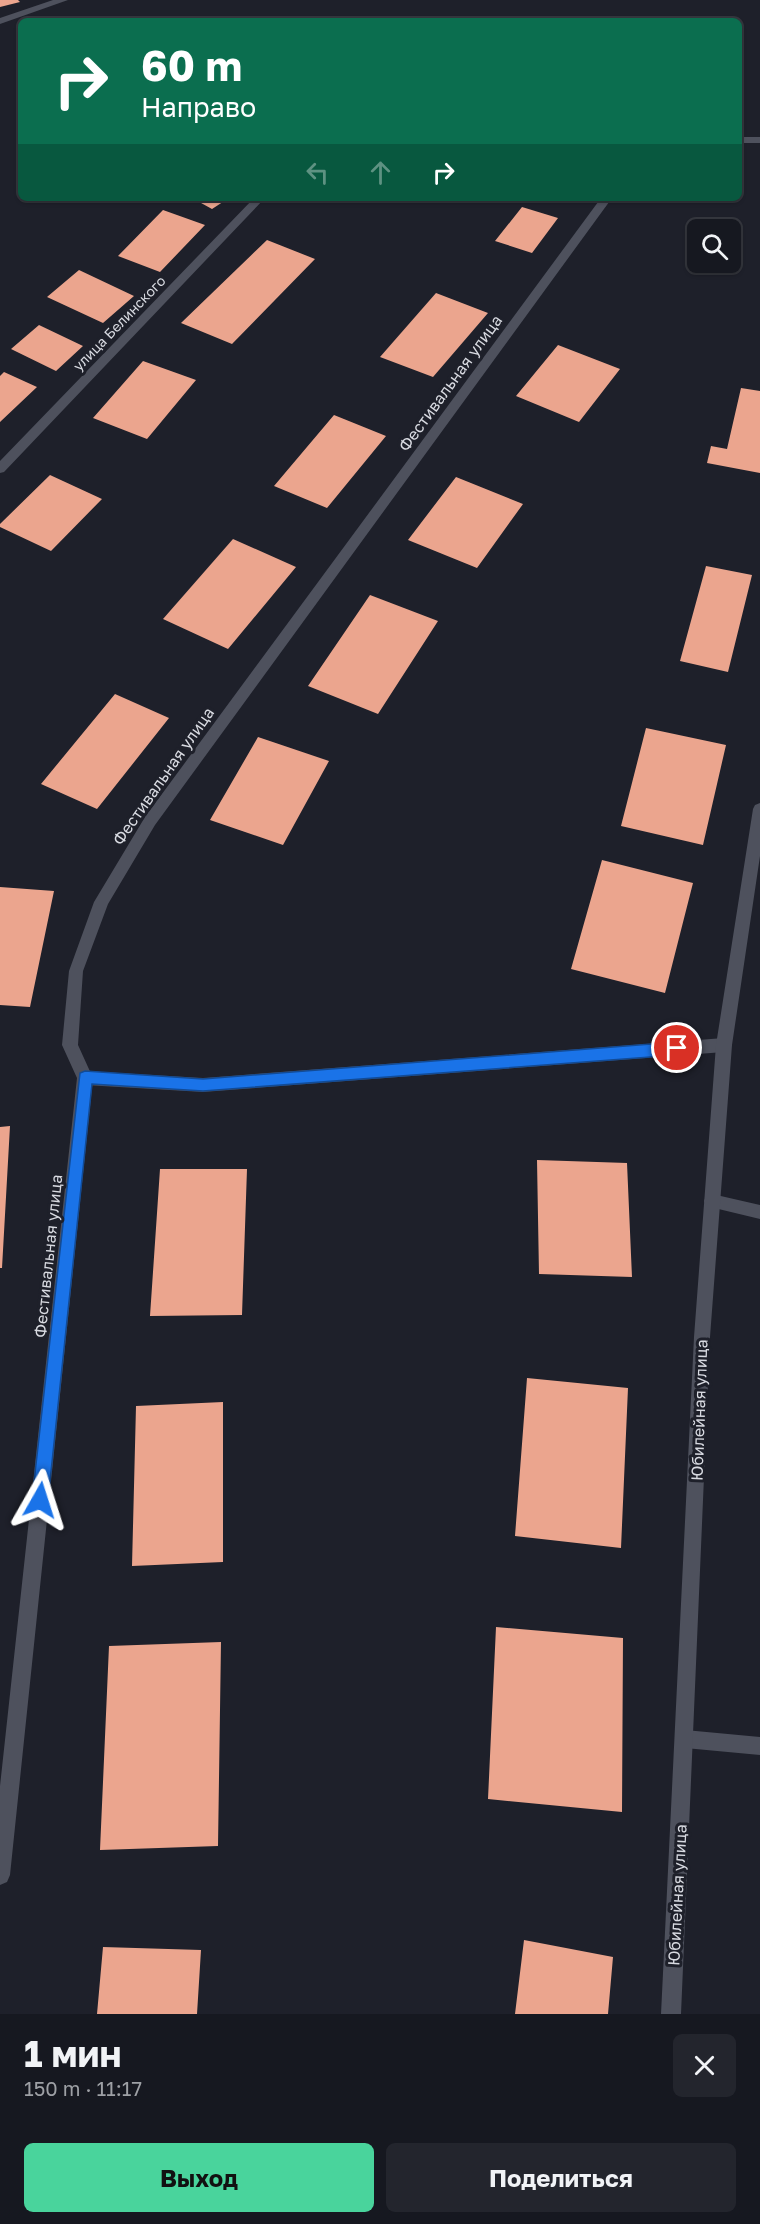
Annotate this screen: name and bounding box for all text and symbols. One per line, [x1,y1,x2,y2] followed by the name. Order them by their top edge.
[141,40,242,90] text: 60 m
[42,42,120,120] icon: right
[141,91,256,123] text: Направо
[301,156,334,189] icon: left
[364,156,397,189] icon: ahead
[427,156,460,189] icon: right
[687,219,741,273] map controls
[687,219,741,273] button: search
[69,272,169,374] street label: улица Белинского
[394,311,506,455] street label: Фестивальная улица
[108,703,218,849] street label: Фестивальная улица
[651,1022,702,1073] pin
[660,1031,693,1064] icon: arrive
[29,1173,67,1339] street label: Фестивальная улица
[687,1339,711,1481] street label: Юбилейная улица
[8,1468,72,1532] position arrow
[663,1824,691,1966] street label: Юбилейная улица
[24,2032,121,2075] text: 1 мин
[673,2034,736,2097] button: close
[24,2076,142,2100] text: 150 m · 11:17
[24,2143,374,2212] button: Выход
[386,2143,736,2212] button: Поделиться

